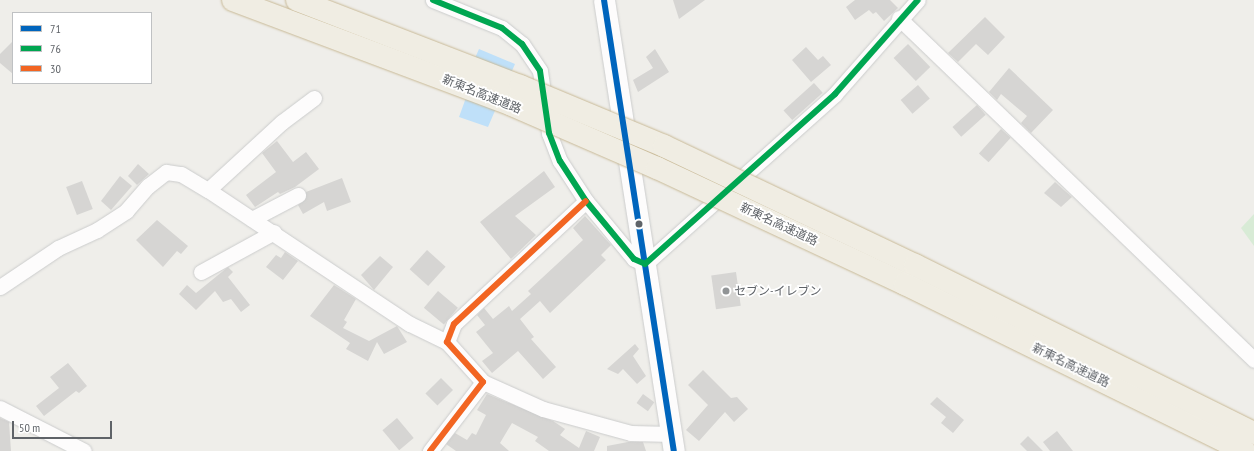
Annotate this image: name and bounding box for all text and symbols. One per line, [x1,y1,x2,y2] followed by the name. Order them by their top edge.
[12,12,152,84] legend
[50,21,61,36] text: 71
[50,41,61,56] text: 76
[50,61,61,76] text: 30
[440,72,524,116] street label: 新東名高速道路
[738,200,820,248] street label: 新東名高速道路
[634,219,644,229] unlabelled marker
[734,284,821,298] place label: セブン-イレブン
[721,286,731,296] marker: セブン-イレブン
[1030,340,1112,390] street label: 新東名高速道路
[14,413,114,439] scale bar
[19,420,40,435] text: 50 m

